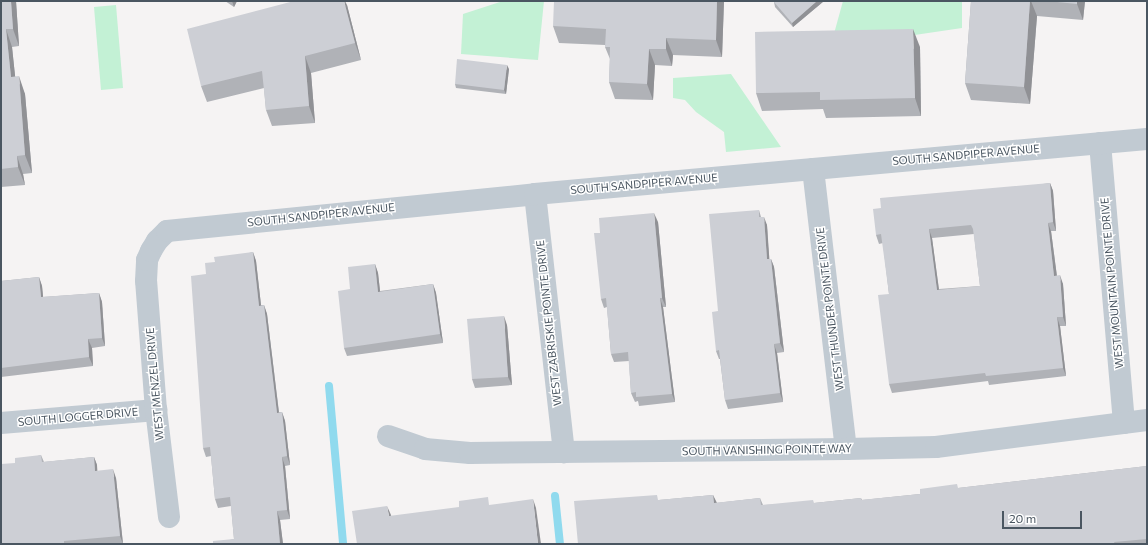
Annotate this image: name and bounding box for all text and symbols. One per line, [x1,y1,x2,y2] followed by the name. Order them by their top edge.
[892,142,1040,168] street label: SOUTH SANDPIPER AVENUE
[570,171,718,197] street label: SOUTH SANDPIPER AVENUE
[1098,197,1126,369] street label: WEST MOUNTAIN POINTE DRIVE
[247,201,395,229] street label: SOUTH SANDPIPER AVENUE
[813,227,847,391] street label: WEST THUNDER POINTE DRIVE
[534,239,564,407] street label: WEST ZABRISKIE POINTE DRIVE
[143,327,167,441] street label: WEST MENZEL DRIVE
[17,405,139,429] street label: SOUTH LOGGER DRIVE
[682,442,852,458] street label: SOUTH VANISHING POINTE WAY
[1004,503,1084,529] scale bar
[1009,511,1036,525] text: 20 m

